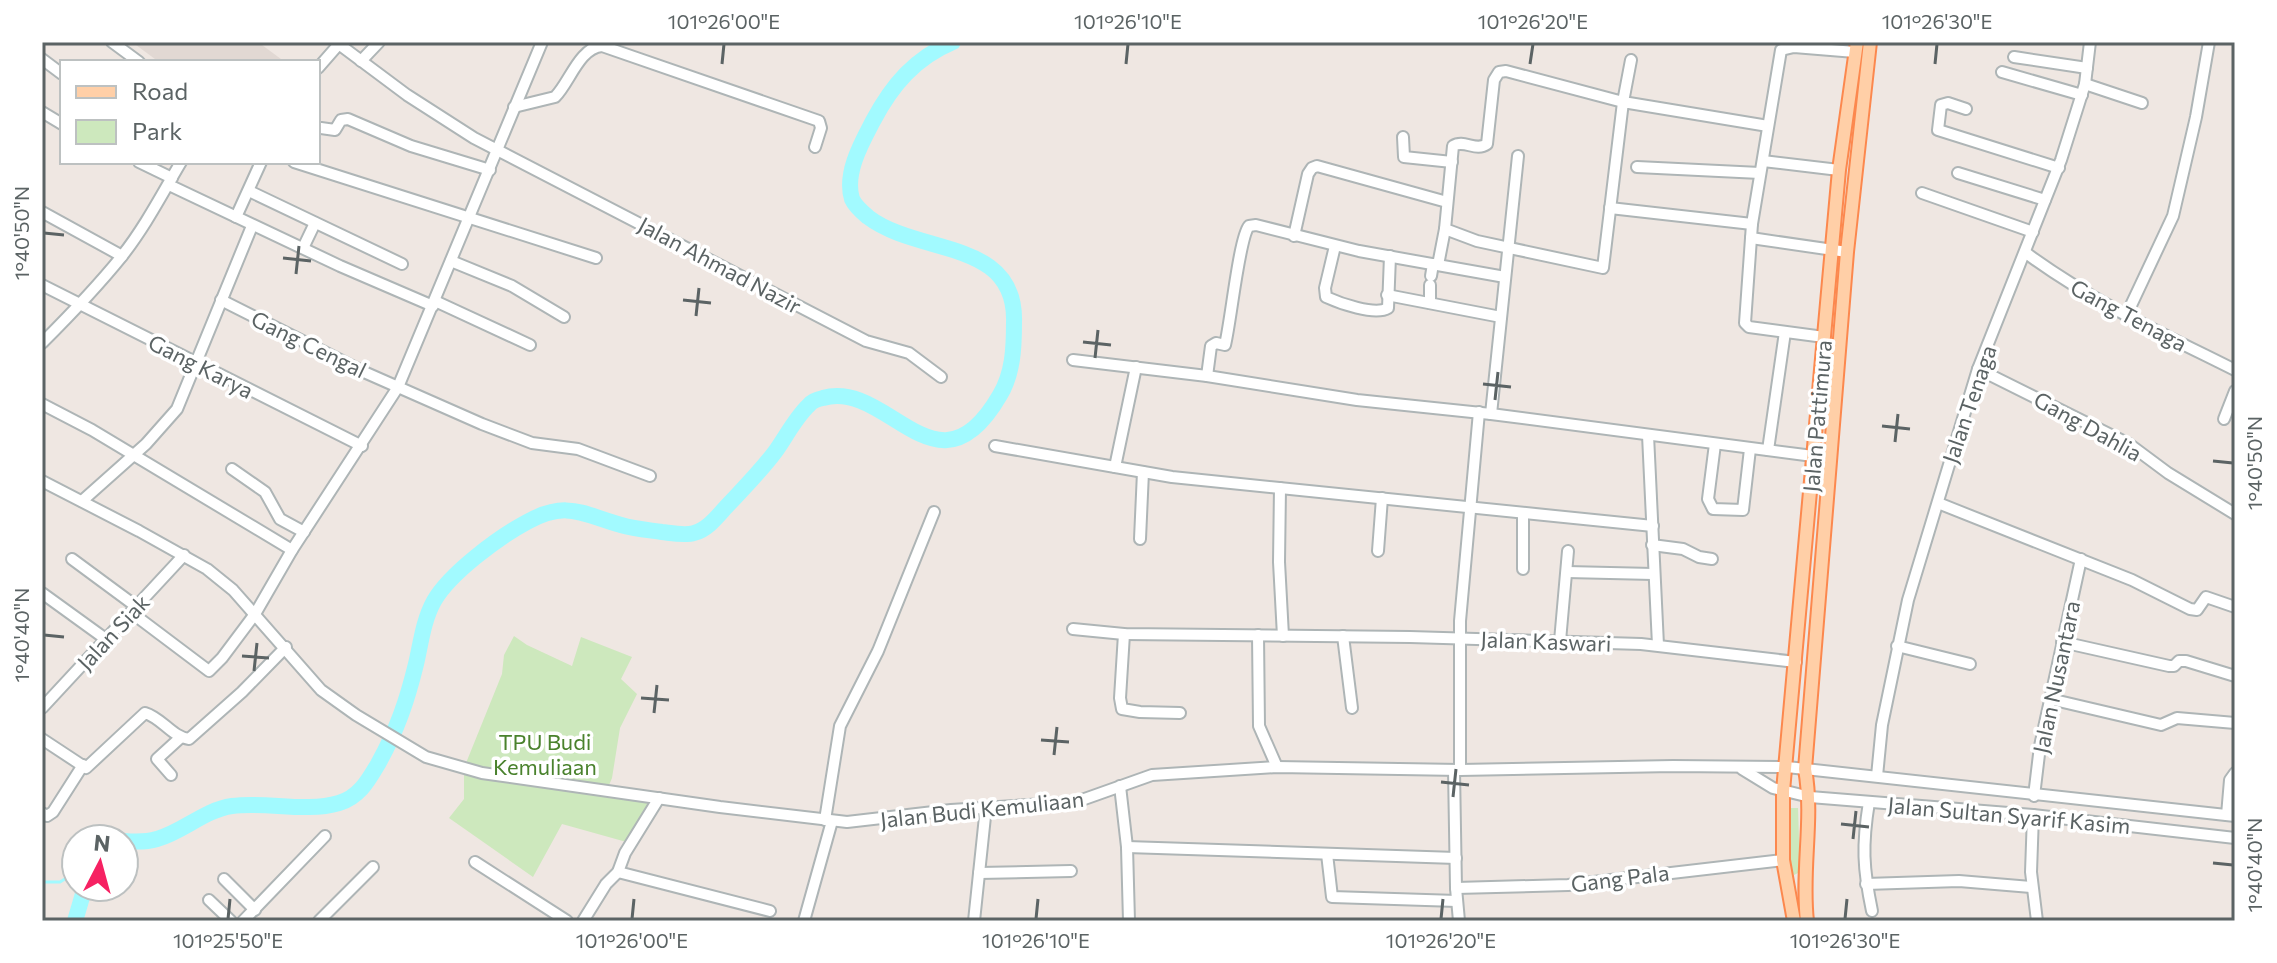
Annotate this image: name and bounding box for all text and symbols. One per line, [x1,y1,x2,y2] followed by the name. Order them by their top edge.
[668,9,780,33] text: 101°26'00"E
[1074,9,1182,33] text: 101°26'10"E
[1478,9,1588,33] text: 101°26'20"E
[1882,9,1992,33] text: 101°26'30"E
[60,60,320,164] legend
[132,76,188,105] text: Road
[132,116,182,145] text: Park
[9,186,33,280] text: 1°40'50"N
[634,211,806,319] street label: Jalan Ahmad Nazir
[2066,273,2192,357] street label: Gang Tenaga
[247,305,371,383] street label: Gang Cengal
[144,328,258,404] street label: Gang Karya
[1797,339,1837,493] street label: Jalan Pattimura
[1936,341,2002,467] street label: Jalan Tenaga
[2029,385,2147,467] street label: Gang Dahlia
[2242,416,2266,510] text: 1°40'50"N
[9,588,33,682] text: 1°40'40"N
[71,588,155,676] street label: Jalan Siak
[2027,598,2085,756] street label: Jalan Nusantara
[1480,625,1612,657] street label: Jalan Kaswari
[493,728,597,780] park label: TPU Budi Kemuliaan
[879,785,1085,833] street label: Jalan Budi Kemuliaan
[1887,791,2131,839] street label: Jalan Sultan Syarif Kasim
[2242,818,2266,912] text: 1°40'40"N
[60,823,140,903] north arrow
[93,828,112,857] text: N
[1569,859,1671,897] street label: Gang Pala
[173,928,283,952] text: 101°25'50"E
[576,928,688,952] text: 101°26'00"E
[982,928,1090,952] text: 101°26'10"E
[1386,928,1496,952] text: 101°26'20"E
[1790,928,1900,952] text: 101°26'30"E

